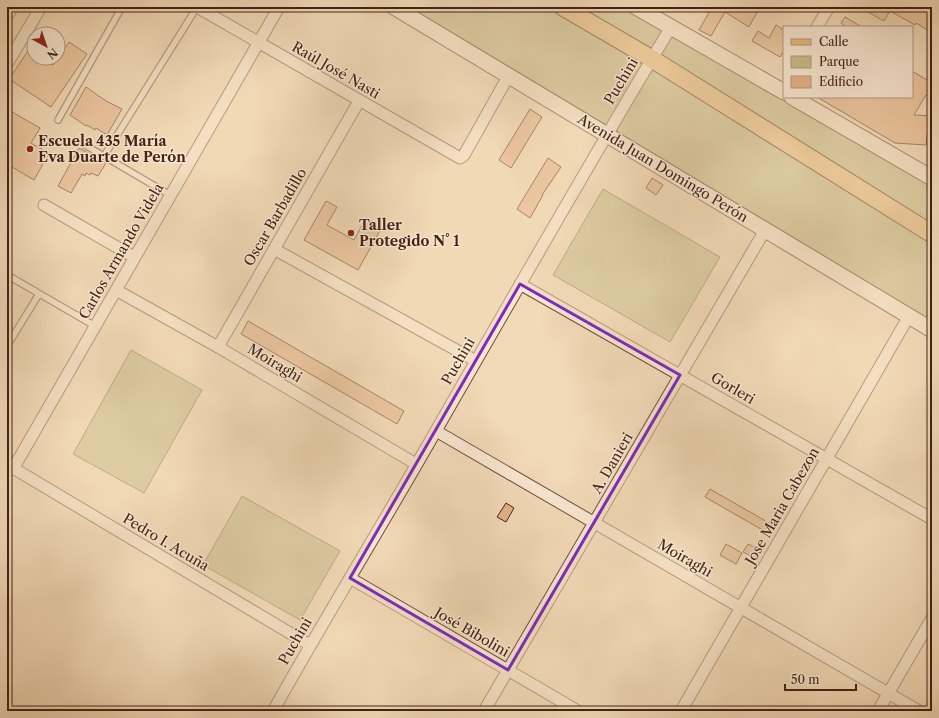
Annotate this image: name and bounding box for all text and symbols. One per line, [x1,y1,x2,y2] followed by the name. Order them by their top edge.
[26,26,66,66] north arrow
[783,26,913,98] legend
[819,34,849,49] text: Calle
[289,38,383,102] street label: Raúl José Nasti
[44,45,61,62] text: N
[600,54,642,108] street label: Puchini
[819,54,860,69] text: Parque
[819,74,863,89] text: Edificio
[574,109,752,226] street label: Avenida Juan Domingo Perón
[38,132,186,166] place label: Escuela 435 María Eva Duarte de Perón
[25,144,35,154] marker: Escuela 435 María Eva Duarte de Perón
[240,165,310,269] street label: Oscar Barbadillo
[75,179,168,322] street label: Carlos Armando Videla
[359,216,460,250] place label: Taller Protegido N° 1
[346,228,356,238] marker: Taller Protegido N° 1
[437,334,479,388] street label: Puchini
[245,340,305,386] street label: Moiraghi
[708,368,758,408] street label: Gorleri
[587,429,637,498] street label: A. Danieri
[740,444,823,570] street label: Jose Maria Cabezon
[120,509,213,575] street label: Pedro I. Acuña
[654,535,716,581] street label: Moiraghi
[430,602,513,661] street label: José Bibolini
[274,614,316,668] street label: Puchini
[785,666,856,692] scale bar
[791,672,820,687] text: 50 m

